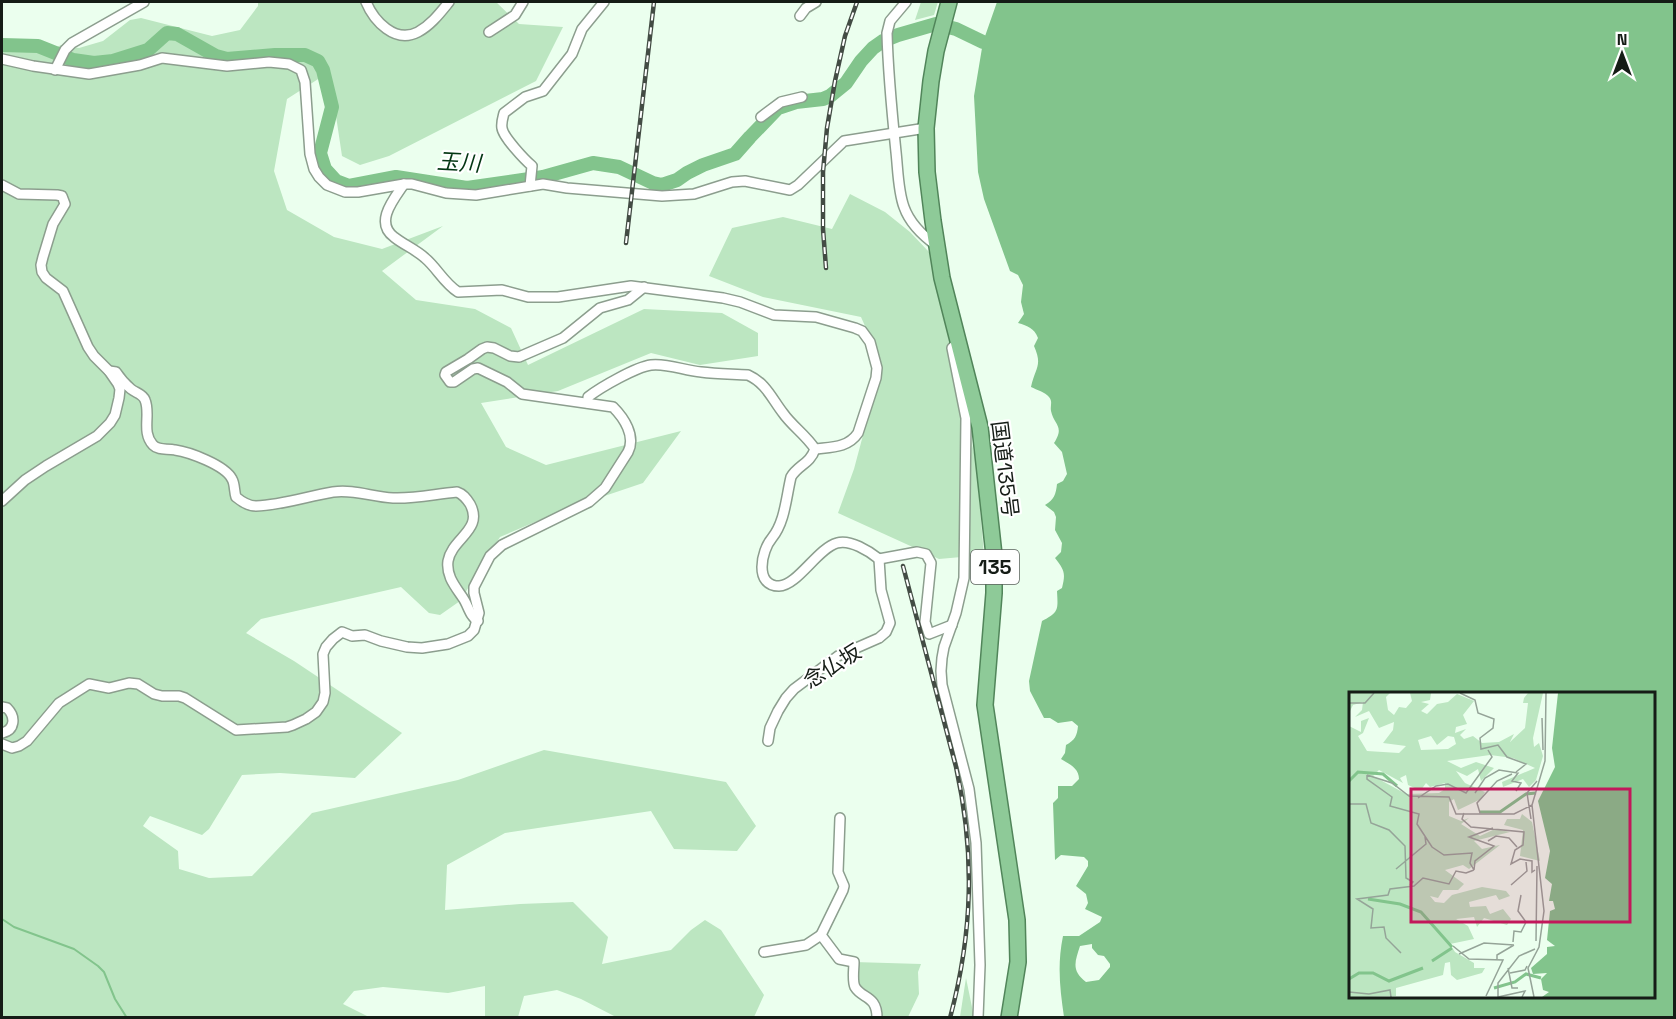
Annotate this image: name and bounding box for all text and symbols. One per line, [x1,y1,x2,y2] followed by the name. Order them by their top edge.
[1592,24,1652,84] north arrow
[1617,29,1627,50] text: N
[436,147,484,177] water label: 玉川
[986,419,1024,519] street label: 国道135号
[971,550,1019,584] road number: 135
[798,638,866,694] street label: 念仏坂
[1349,692,1655,998] inset map

